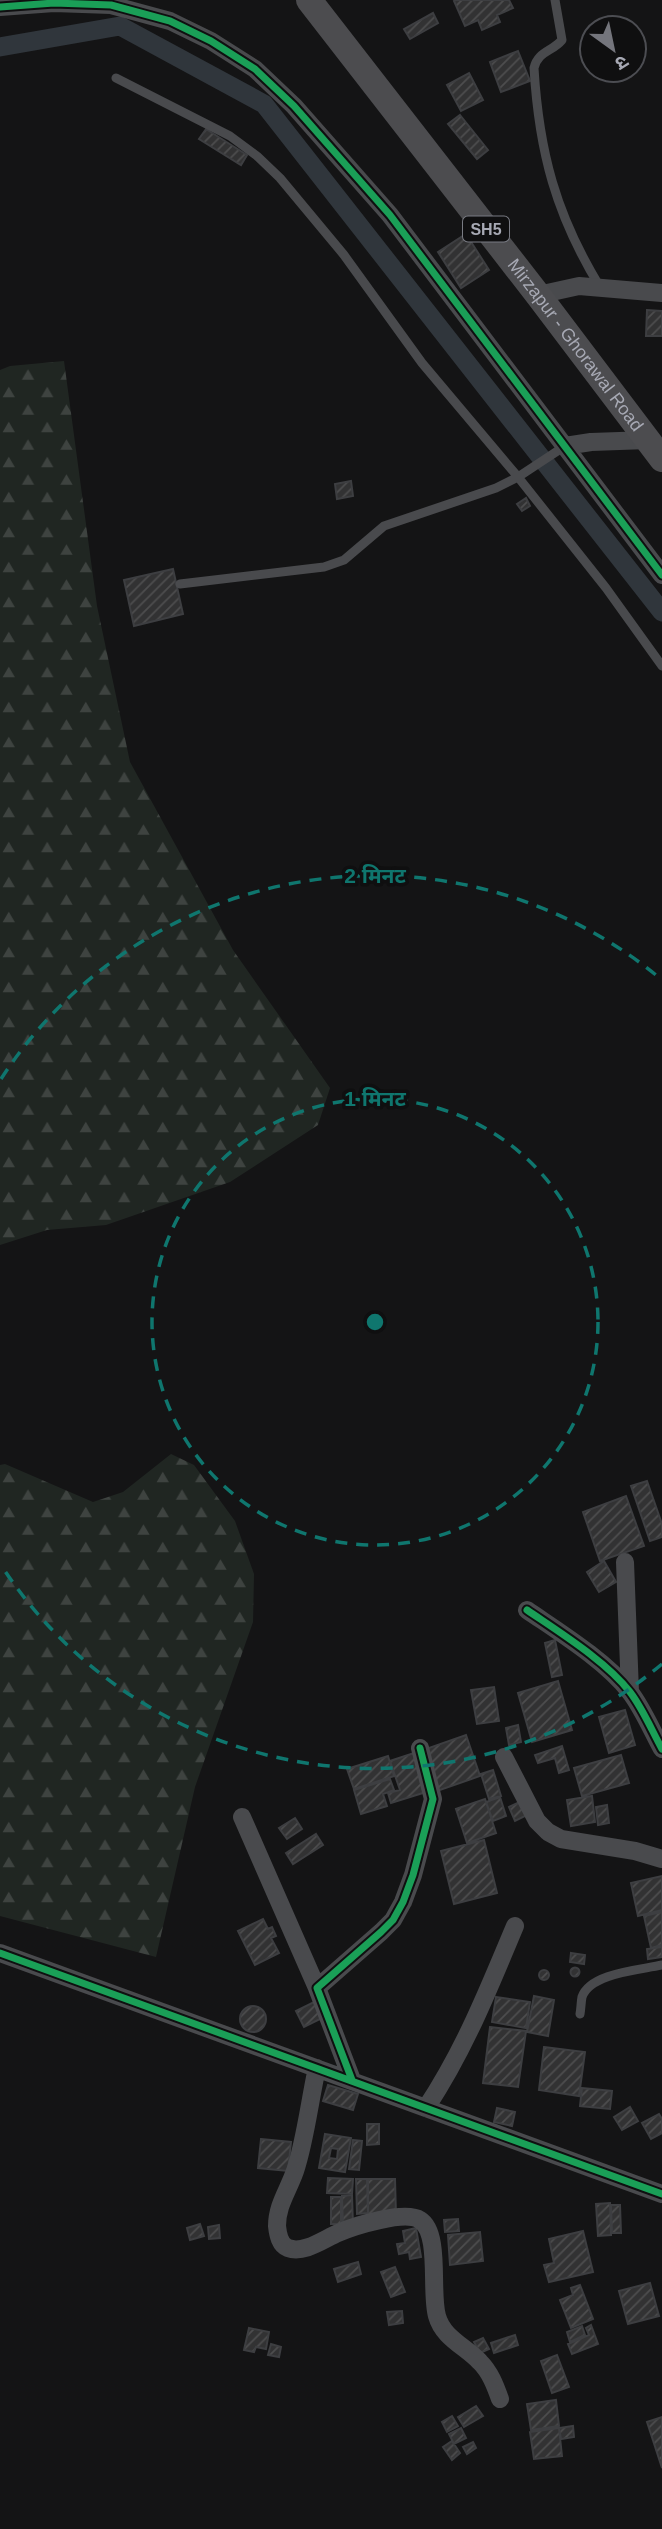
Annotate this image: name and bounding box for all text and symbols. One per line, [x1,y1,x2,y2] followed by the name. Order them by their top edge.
[578,14,648,84] north arrow
[611,51,632,75] text: उ
[463,216,509,242] road number: SH5
[504,255,647,435] street label: Mirzapur - Ghorawal Road
[344,864,406,887] text: 2 मिनट
[344,1087,406,1110] text: 1 मिनट
[363,1310,387,1334] centre of rings

